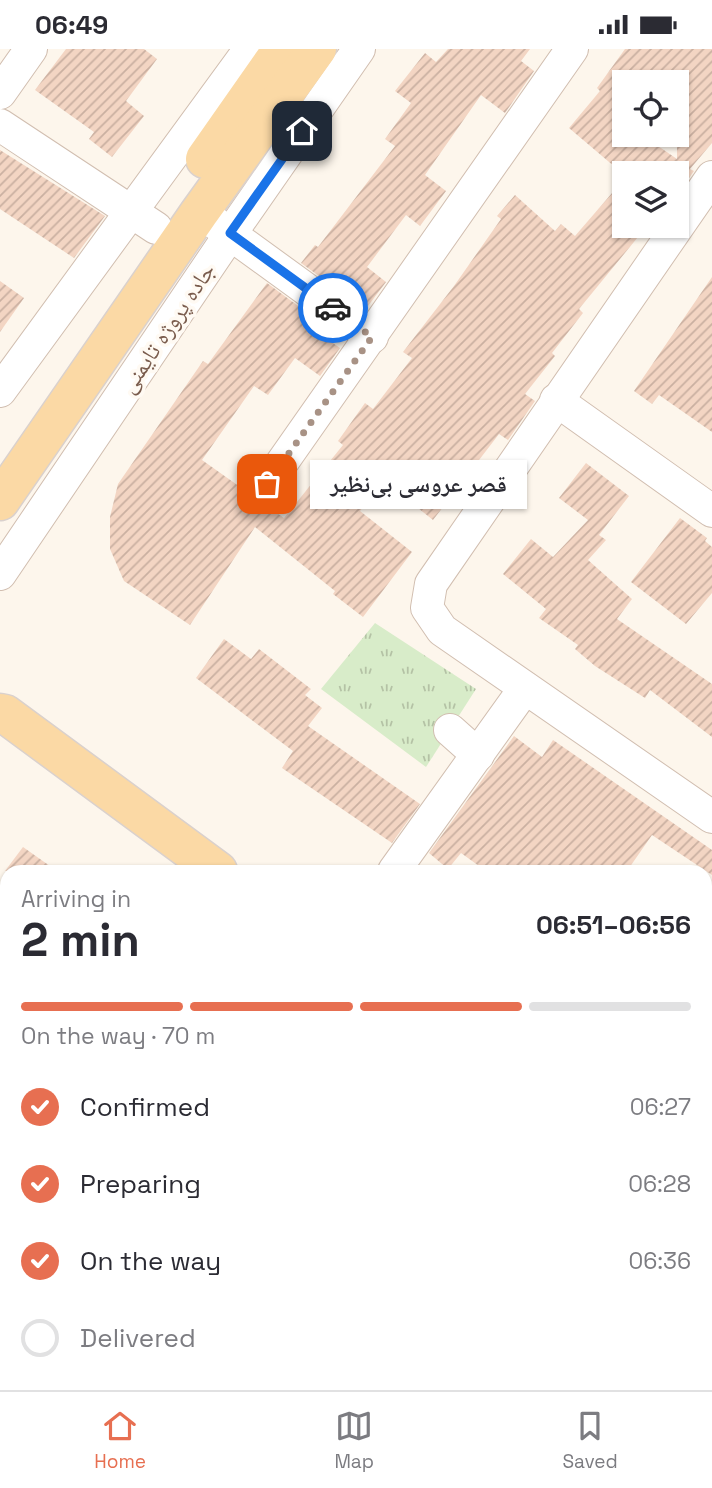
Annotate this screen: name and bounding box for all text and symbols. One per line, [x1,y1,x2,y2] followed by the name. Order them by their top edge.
[35,8,108,42] text: 06:49
[612,70,689,238] map controls
[612,70,689,147] button: locate
[272,101,332,161] pin
[283,112,321,150] icon: home
[612,161,689,238] button: layers
[112,257,222,399] street label: جاده پروژه تایمنی
[298,273,368,343] courier
[314,289,352,327] icon: car
[237,454,297,514] pin
[309,459,526,509] callout: قصر عروسی بی‌نظیر
[248,465,286,503] icon: bag
[330,469,507,499] text: قصر عروسی بی‌نظیر
[21,884,131,914] text: Arriving in
[536,908,691,942] text: 06:51–06:56
[21,911,140,969] text: 2 min
[21,1021,215,1051] text: On the way · 70 m
[21,1088,59,1126] icon: check
[80,1090,210,1124] text: Confirmed
[630,1092,691,1122] text: 06:27
[21,1165,59,1203] icon: check
[80,1167,201,1201] text: Preparing
[628,1169,691,1199] text: 06:28
[21,1242,59,1280] icon: check
[80,1244,221,1278] text: On the way
[628,1246,691,1276] text: 06:36
[80,1321,196,1355] text: Delivered
[94,1407,146,1474] tab: Home
[334,1407,374,1474] tab: Map
[562,1407,618,1474] tab: Saved

